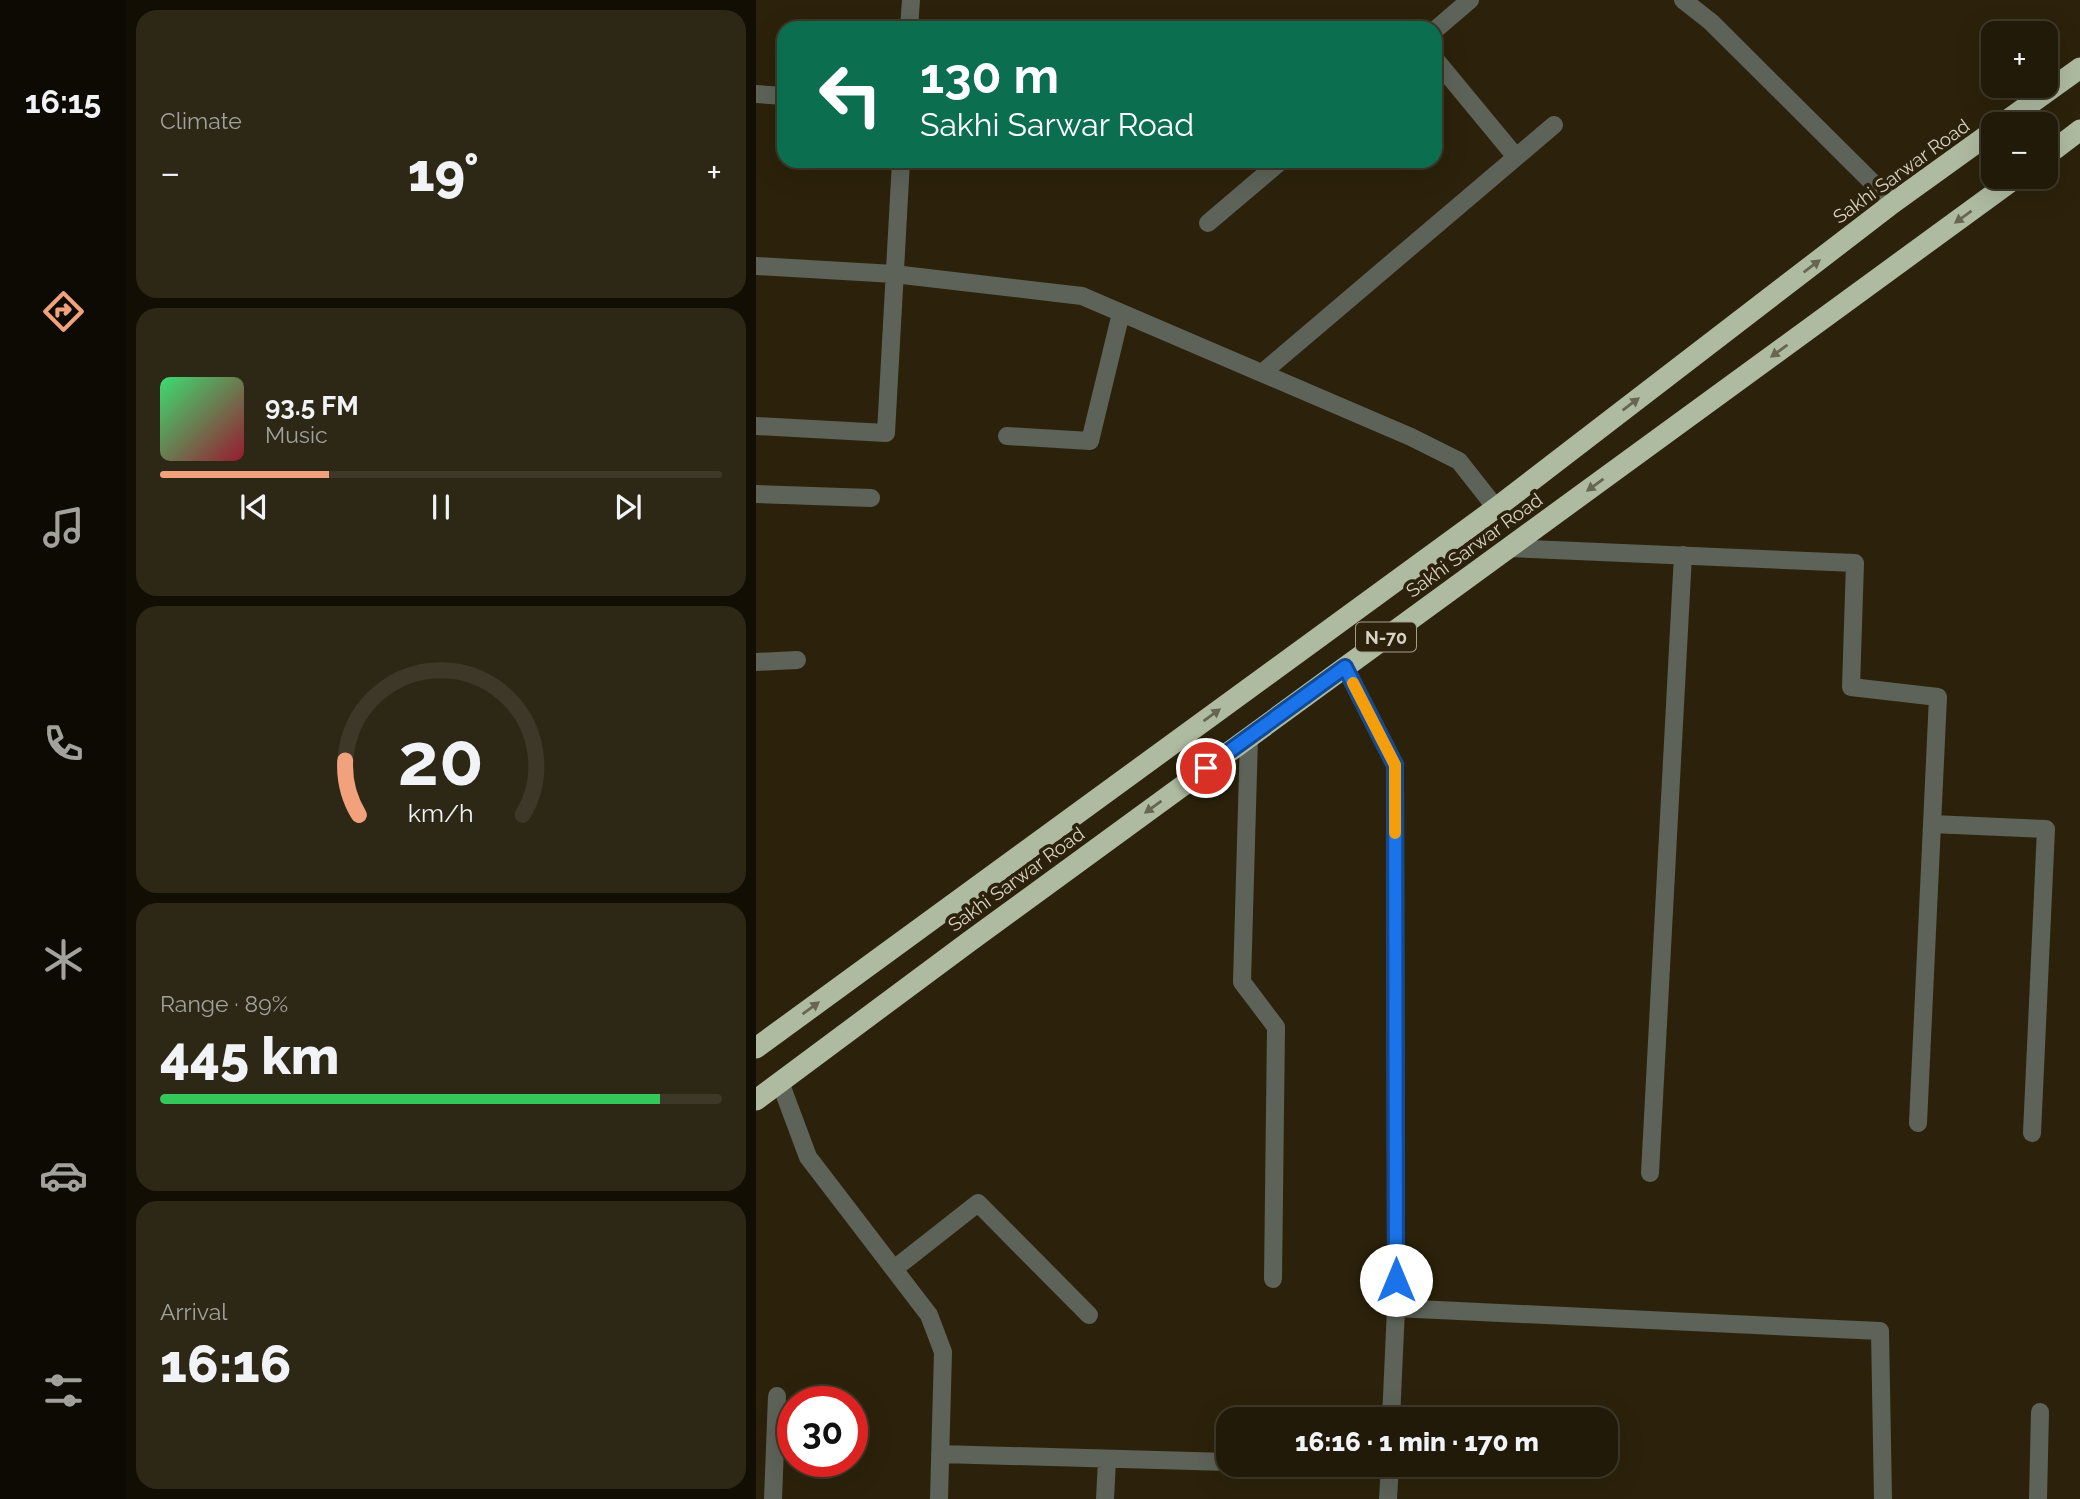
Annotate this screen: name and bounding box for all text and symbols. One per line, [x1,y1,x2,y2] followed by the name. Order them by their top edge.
[1981,21,2058,189] map controls
[1981,21,2058,98] button: +
[920,47,1059,104] text: 130 m
[805,49,896,140] icon: left
[25,83,101,120] text: 16:15
[920,106,1194,143] text: Sakhi Sarwar Road
[160,107,242,134] text: Climate
[1981,112,2058,189] button: −
[1829,114,1973,228] street label: Sakhi Sarwar Road
[408,142,479,203] text: 19°
[160,150,180,195] text: −
[706,150,722,195] text: +
[1954,210,1972,225] one-way arrow
[1802,258,1820,273] one-way arrow
[39,287,88,336] icon: directions
[1770,344,1788,358] one-way arrow
[265,391,359,421] text: 93.5 FM
[1622,397,1640,411] one-way arrow
[265,421,328,448] text: Music
[1586,478,1604,492] one-way arrow
[235,488,273,526] icon: previous
[422,488,460,526] icon: pause
[609,488,647,526] icon: next
[1402,488,1546,602] street label: Sakhi Sarwar Road
[39,503,88,552] icon: music
[1356,622,1416,652] road number: N-70
[1203,708,1221,722] one-way arrow
[398,718,484,803] text: 20
[39,719,88,768] icon: phone
[1176,738,1236,798] pin
[1187,749,1225,787] icon: arrive
[408,798,474,828] text: km/h
[1144,799,1162,813] one-way arrow
[944,822,1088,936] street label: Sakhi Sarwar Road
[39,935,88,984] icon: climate
[160,990,288,1017] text: Range · 89%
[802,1001,820,1015] one-way arrow
[160,1025,339,1086] text: 445 km
[39,1151,88,1200] icon: car
[1359,1243,1433,1317] position arrow
[160,1298,227,1325] text: Arrival
[160,1333,291,1394] text: 16:16
[39,1366,88,1415] icon: filters
[777,1386,868,1477] speed limit sign: 30
[1295,1427,1539,1457] text: 16:16 · 1 min · 170 m

